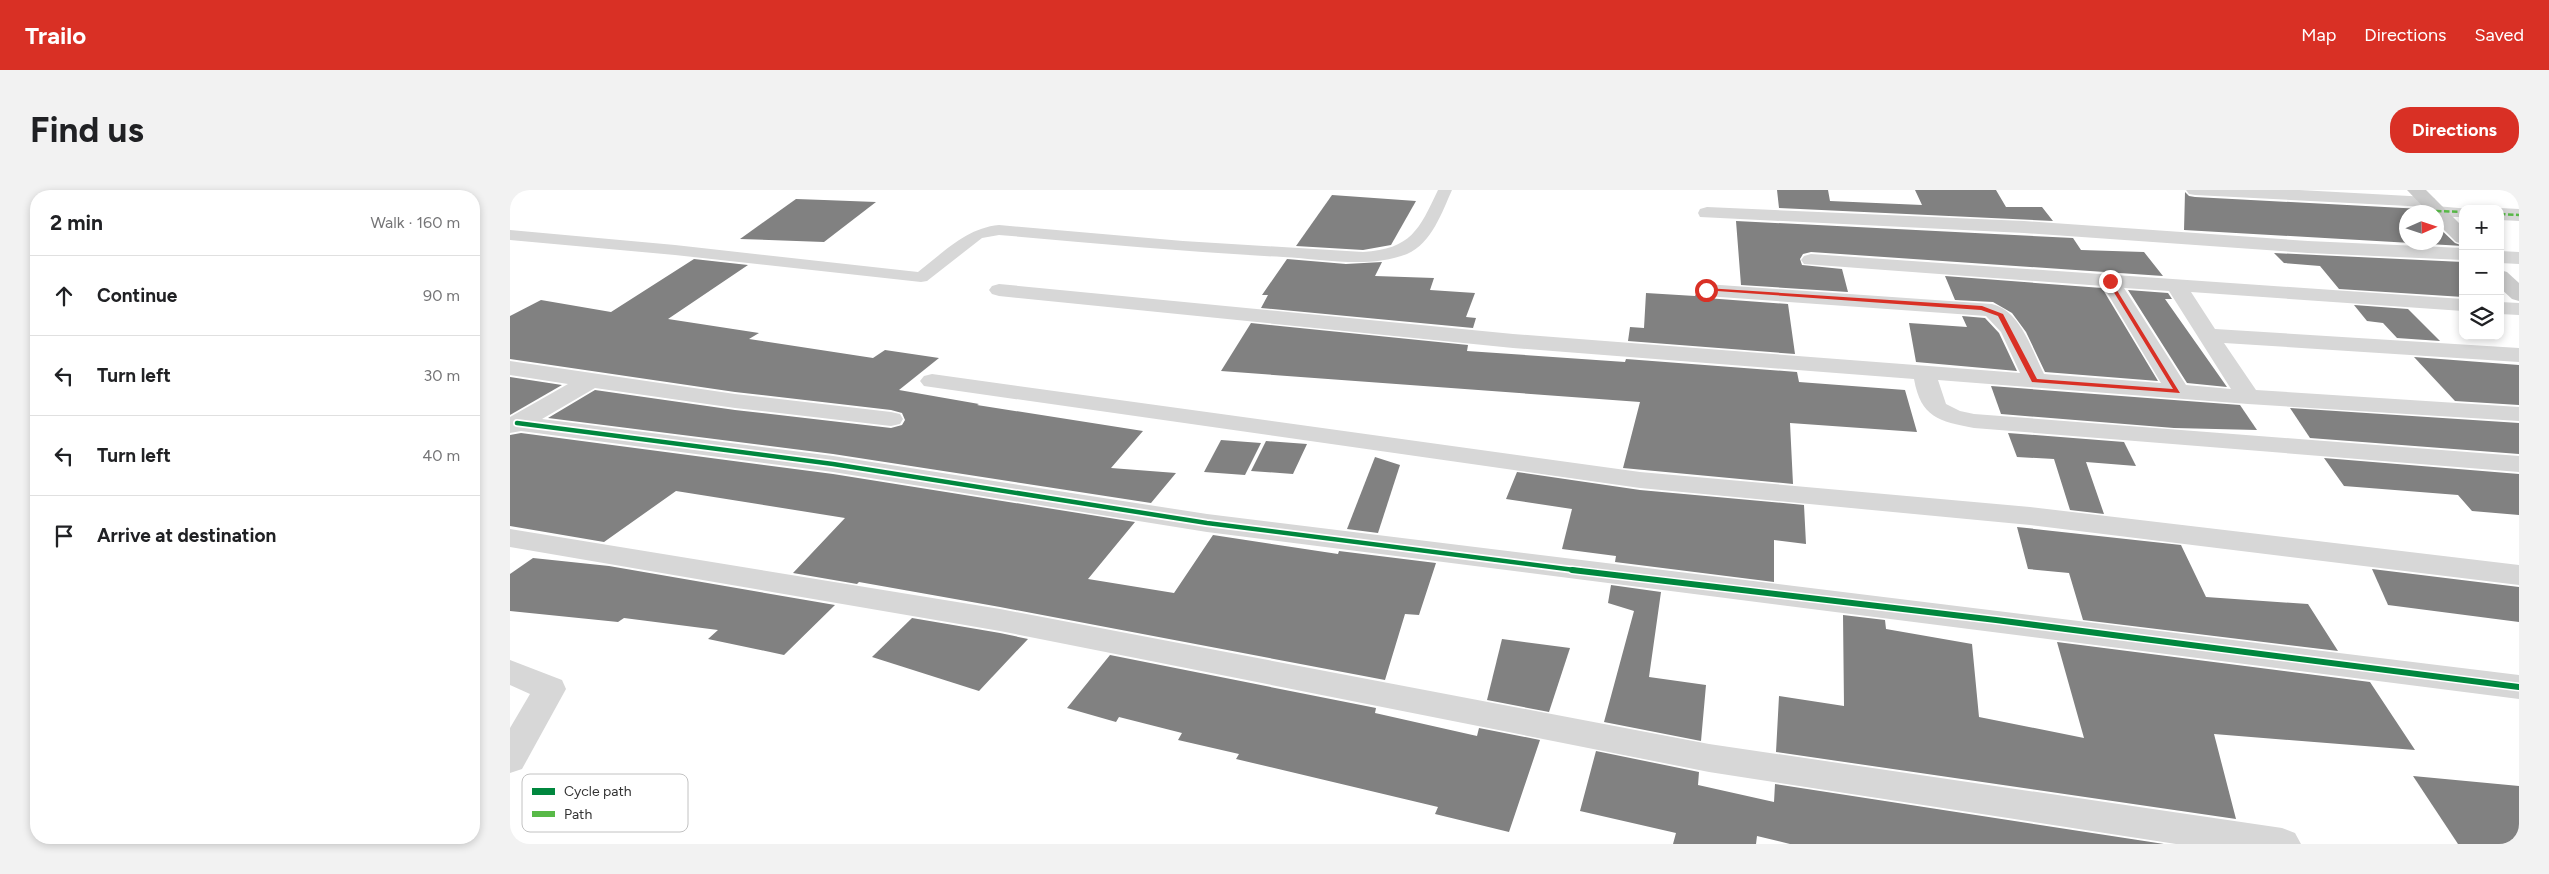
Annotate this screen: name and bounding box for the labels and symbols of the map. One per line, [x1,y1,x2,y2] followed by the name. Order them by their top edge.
[2399,205,2444,250] north arrow
[2099,270,2122,293] route end
[1695,279,1718,302] route start
[522,774,688,832] legend
[564,783,632,800] text: Cycle path
[564,806,592,823] text: Path

